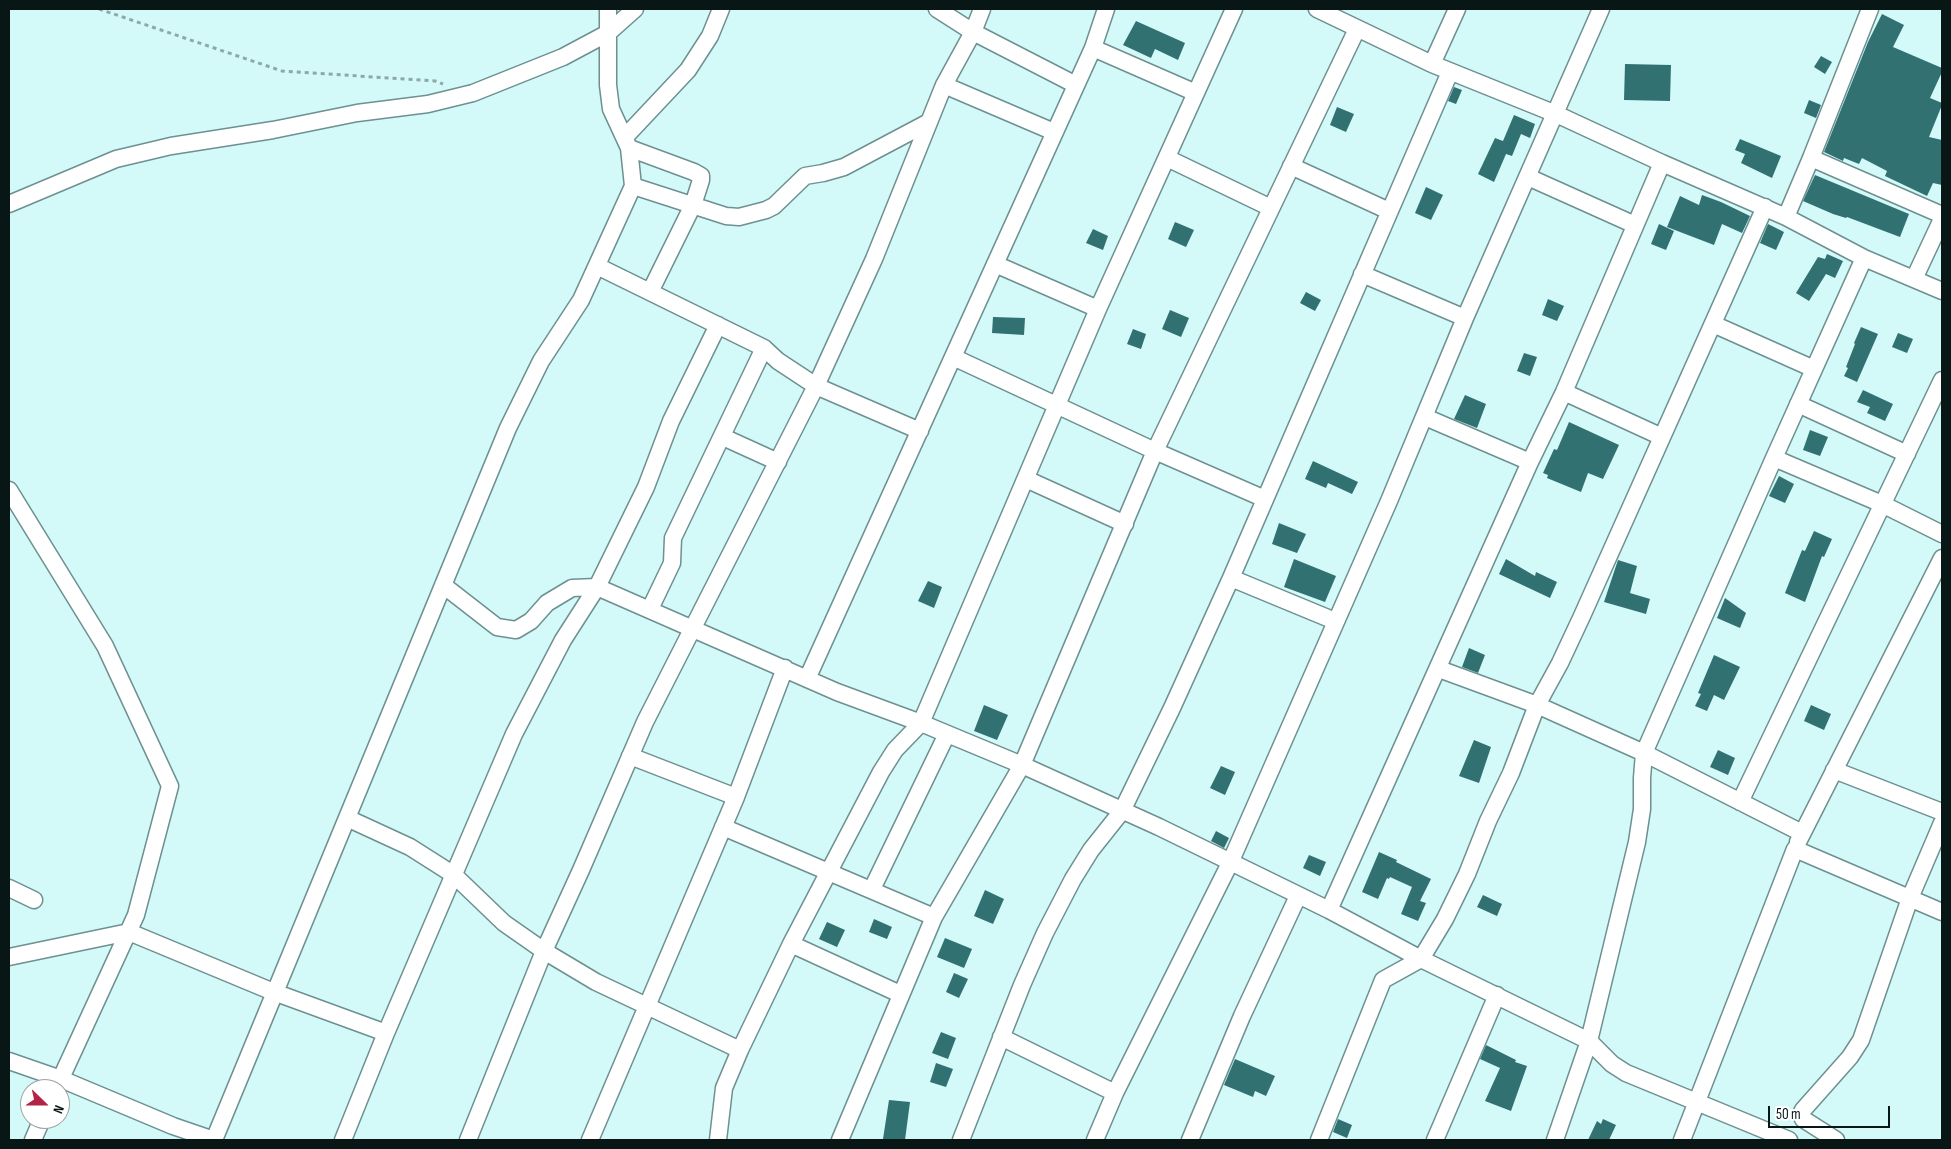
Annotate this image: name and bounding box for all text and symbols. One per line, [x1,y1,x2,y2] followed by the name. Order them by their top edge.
[20,1079,70,1129] north arrow
[1771,1096,1894,1128] scale bar
[49,1103,68,1116] text: N
[1776,1105,1801,1124] text: 50 m

